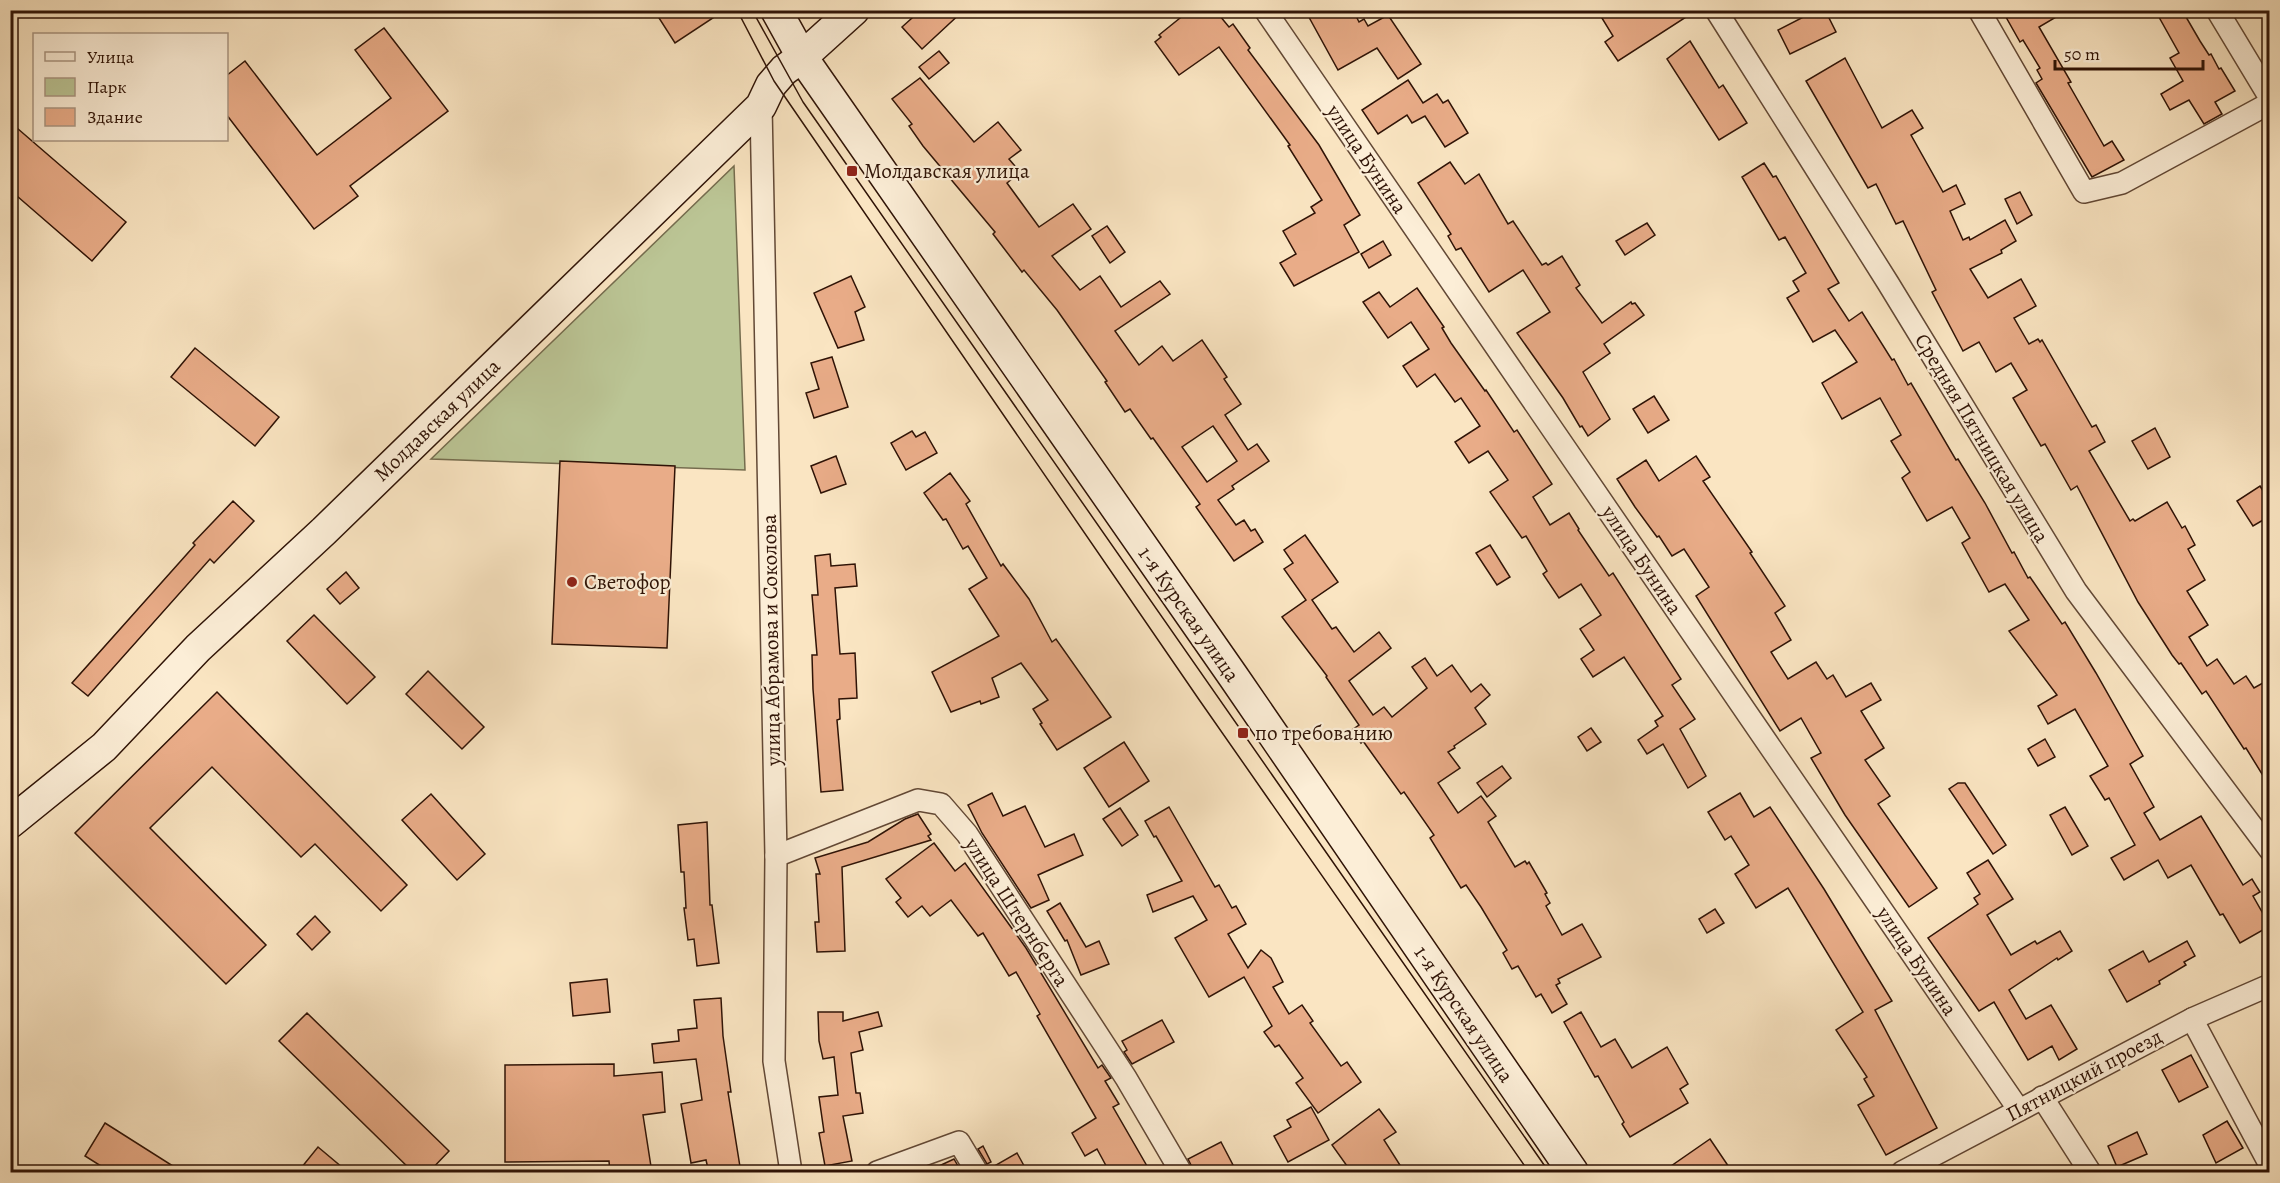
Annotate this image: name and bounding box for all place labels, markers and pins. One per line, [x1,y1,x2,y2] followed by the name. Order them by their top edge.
[864,157,1030,185] place label: Молдавская улица
[845,164,859,178] marker: Молдавская улица
[584,568,671,596] place label: Светофор
[565,575,579,589] marker: Светофор
[1255,719,1393,747] place label: по требованию
[1236,726,1250,740] marker: по требованию

